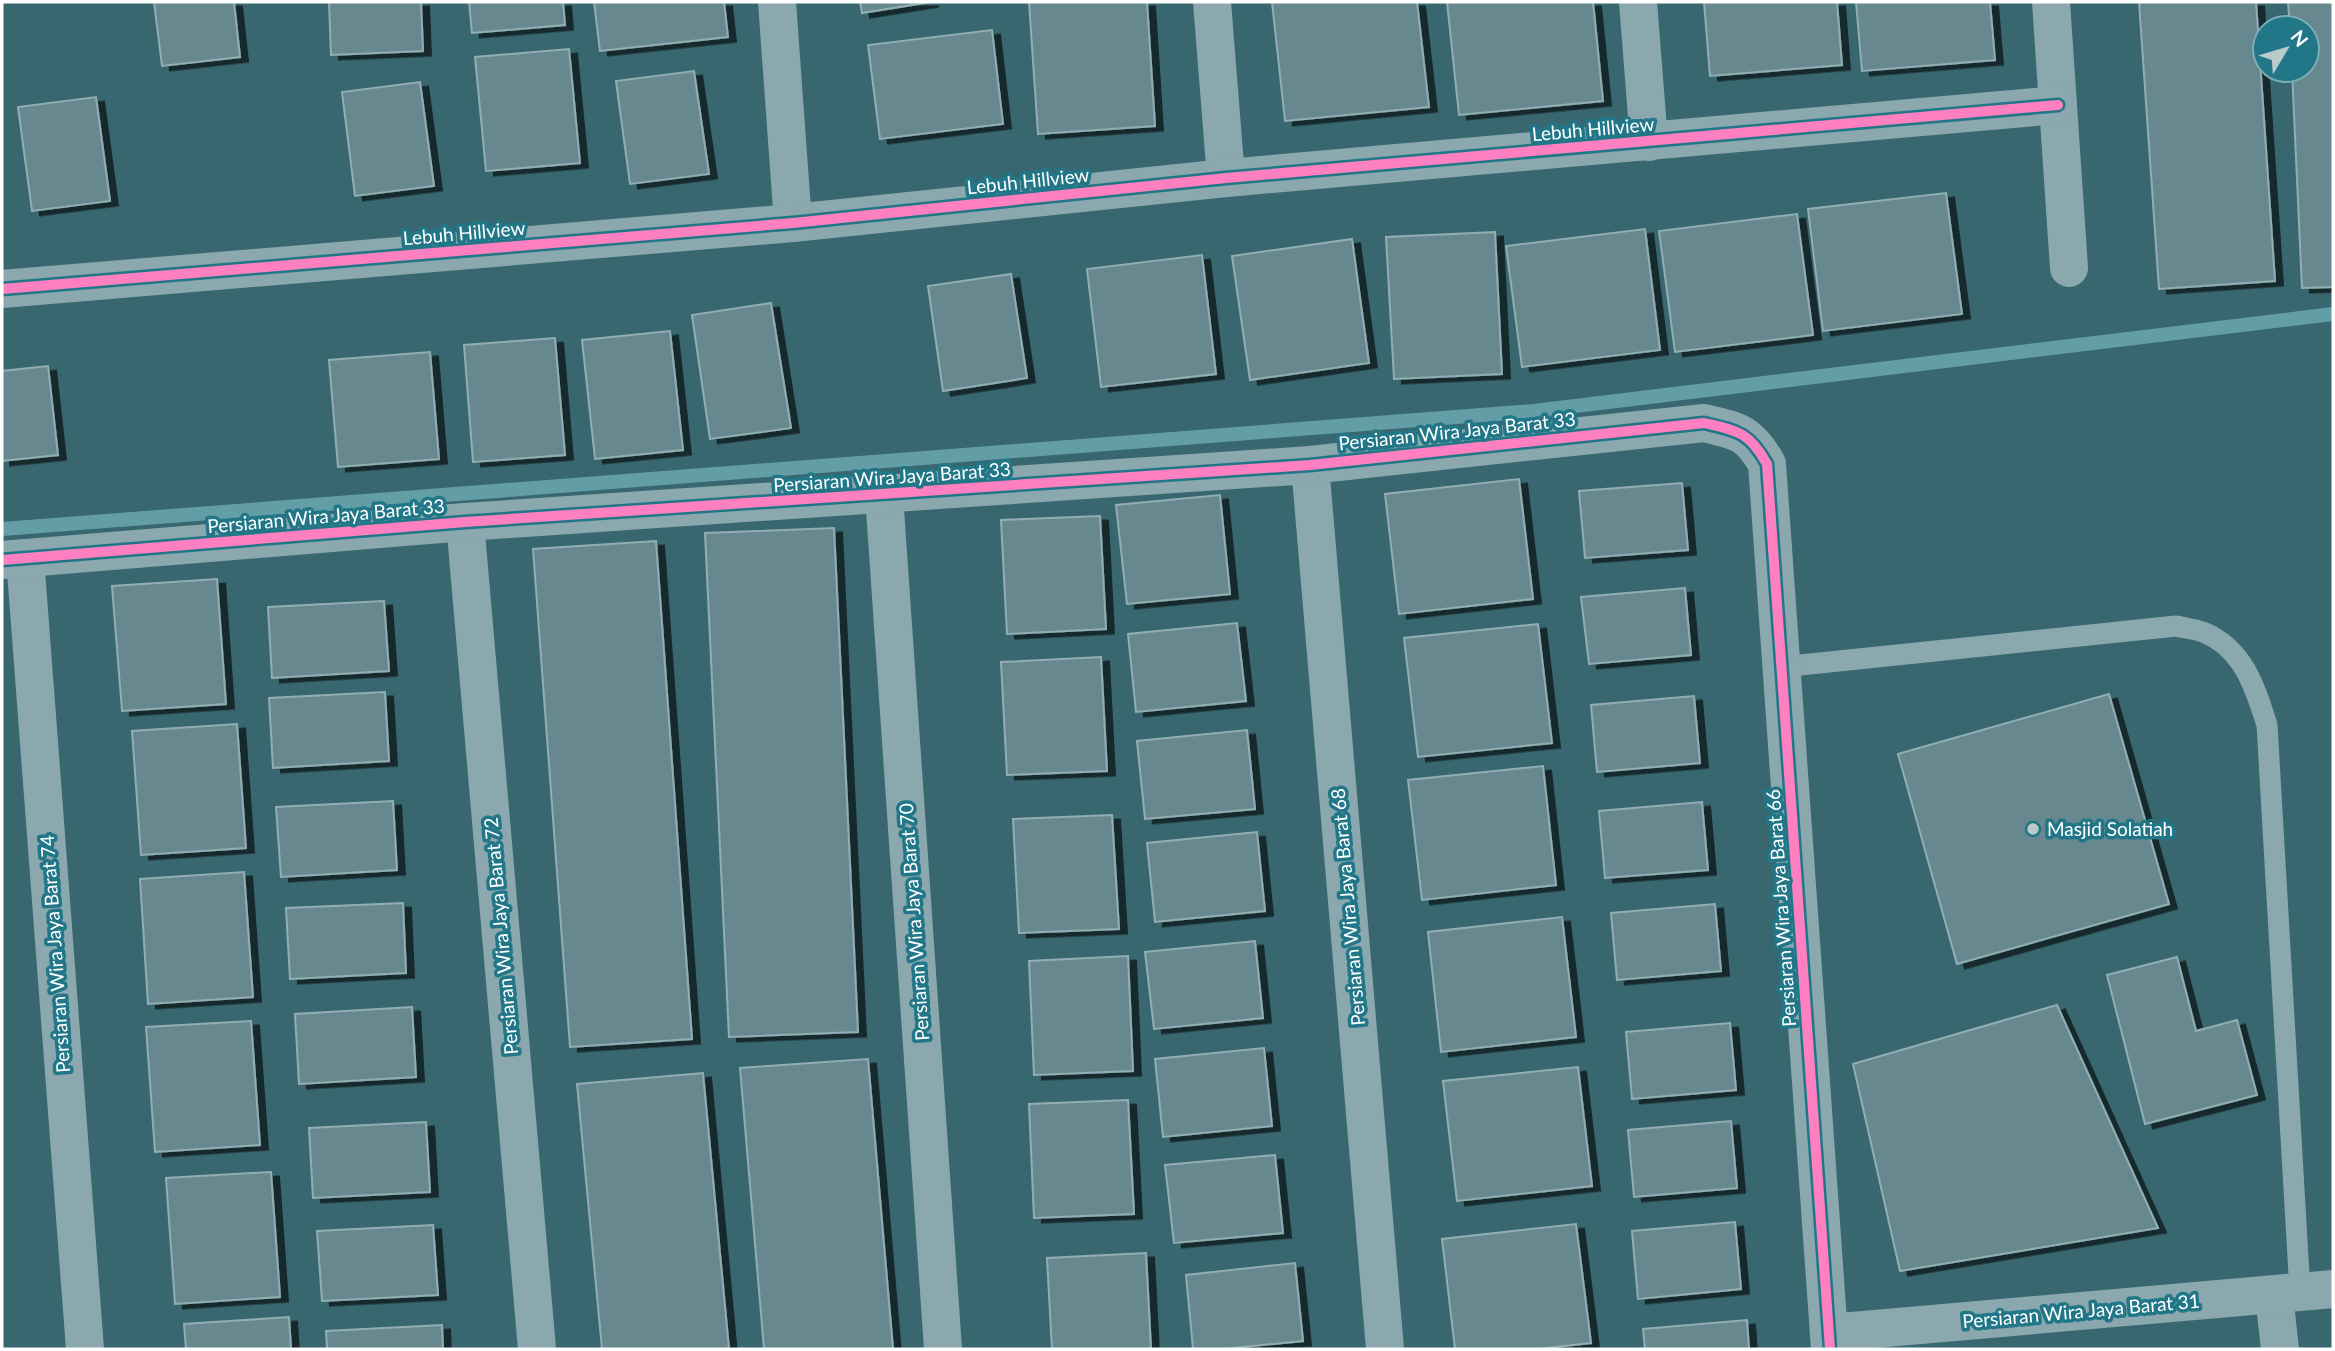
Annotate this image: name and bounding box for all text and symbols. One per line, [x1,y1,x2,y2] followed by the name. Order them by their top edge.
[2251,14,2321,84] north arrow
[2286,25,2313,51] text: N
[1531,112,1655,145] street label: Lebuh Hillview
[966,163,1090,198] street label: Lebuh Hillview
[402,216,526,249] street label: Lebuh Hillview
[1337,407,1577,454] street label: Persiaran Wira Jaya Barat 33
[772,457,1012,496] street label: Persiaran Wira Jaya Barat 33
[206,494,446,537] street label: Persiaran Wira Jaya Barat 33
[1326,787,1369,1027] street label: Persiaran Wira Jaya Barat 68
[1761,788,1800,1028] street label: Persiaran Wira Jaya Barat 66
[894,802,933,1042] street label: Persiaran Wira Jaya Barat 70
[479,816,522,1056] street label: Persiaran Wira Jaya Barat 72
[2047,817,2173,840] place label: Masjid Solatiah
[2025,821,2041,837] marker: Masjid Solatiah
[35,834,74,1074] street label: Persiaran Wira Jaya Barat 74
[1961,1289,2201,1332] street label: Persiaran Wira Jaya Barat 31

